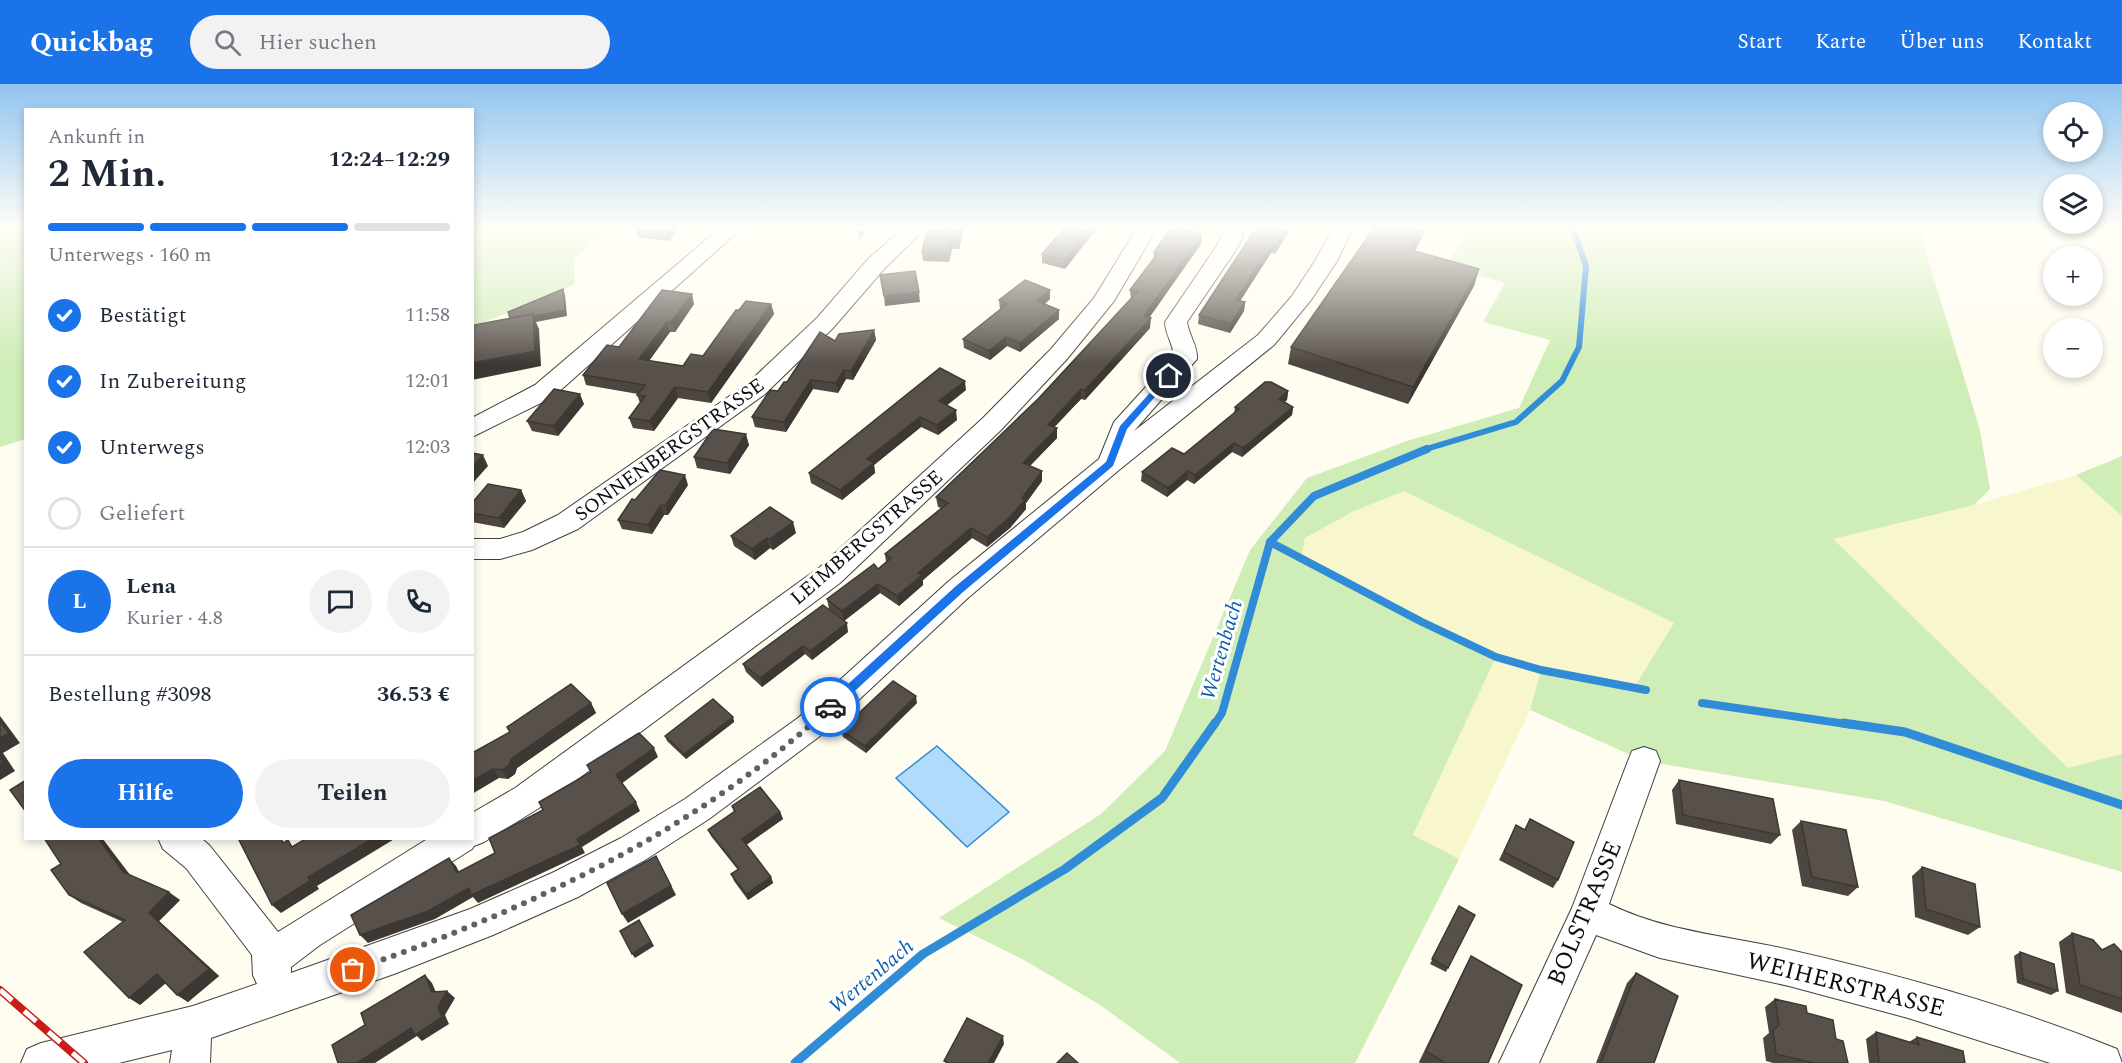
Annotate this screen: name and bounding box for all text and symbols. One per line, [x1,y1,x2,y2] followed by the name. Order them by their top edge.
[190,15,610,69] search box
[30,21,154,64] text: Quickbag
[211,26,244,59] icon: search
[259,26,377,59] text: Hier suchen
[1737,26,1782,58] text: Start
[1815,26,1866,58] text: Karte
[1899,26,1984,58] text: Über uns
[2017,26,2092,58] text: Kontakt
[2043,102,2103,378] map controls
[2043,102,2103,162] button: locate
[48,122,145,152] text: Ankunft in
[328,143,450,176] text: 12:24–12:29
[48,145,166,204] text: 2 Min.
[2043,174,2103,234] button: layers
[48,240,211,270] text: Unterwegs · 160 m
[2043,246,2103,306] button: +
[48,299,81,332] icon: check
[99,299,187,332] text: Bestätigt
[405,300,450,330] text: 11:58
[2043,318,2103,378] button: −
[1143,350,1194,401] pin
[1152,359,1185,392] icon: home
[48,365,81,398] icon: check
[99,365,247,398] text: In Zubereitung
[405,366,450,396] text: 12:01
[568,371,771,529] street label: SONNENBERGSTRASSE
[48,431,81,464] icon: check
[99,431,205,464] text: Unterwegs
[405,432,450,462] text: 12:03
[784,463,950,613] street label: LEIMBERGSTRASSE
[99,497,185,530] text: Geliefert
[126,570,176,603] text: Lena
[309,570,372,633] button: chat
[387,570,450,633] button: phone
[72,585,87,618] text: L
[1192,596,1252,704] water label: Wertenbach
[126,603,223,633] text: Kurier · 4.8
[800,677,860,737] courier
[48,678,212,711] text: Bestellung #3098
[377,678,450,711] text: 36.53 €
[814,691,847,724] icon: car
[48,759,243,828] button: Hilfe
[255,759,450,828] button: Teilen
[1538,835,1632,991] street label: BOLSTRASSE
[822,931,921,1022] water label: Wertenbach
[1743,943,1949,1027] street label: WEIHERSTRASSE
[327,944,378,995] pin
[336,953,369,986] icon: bag

